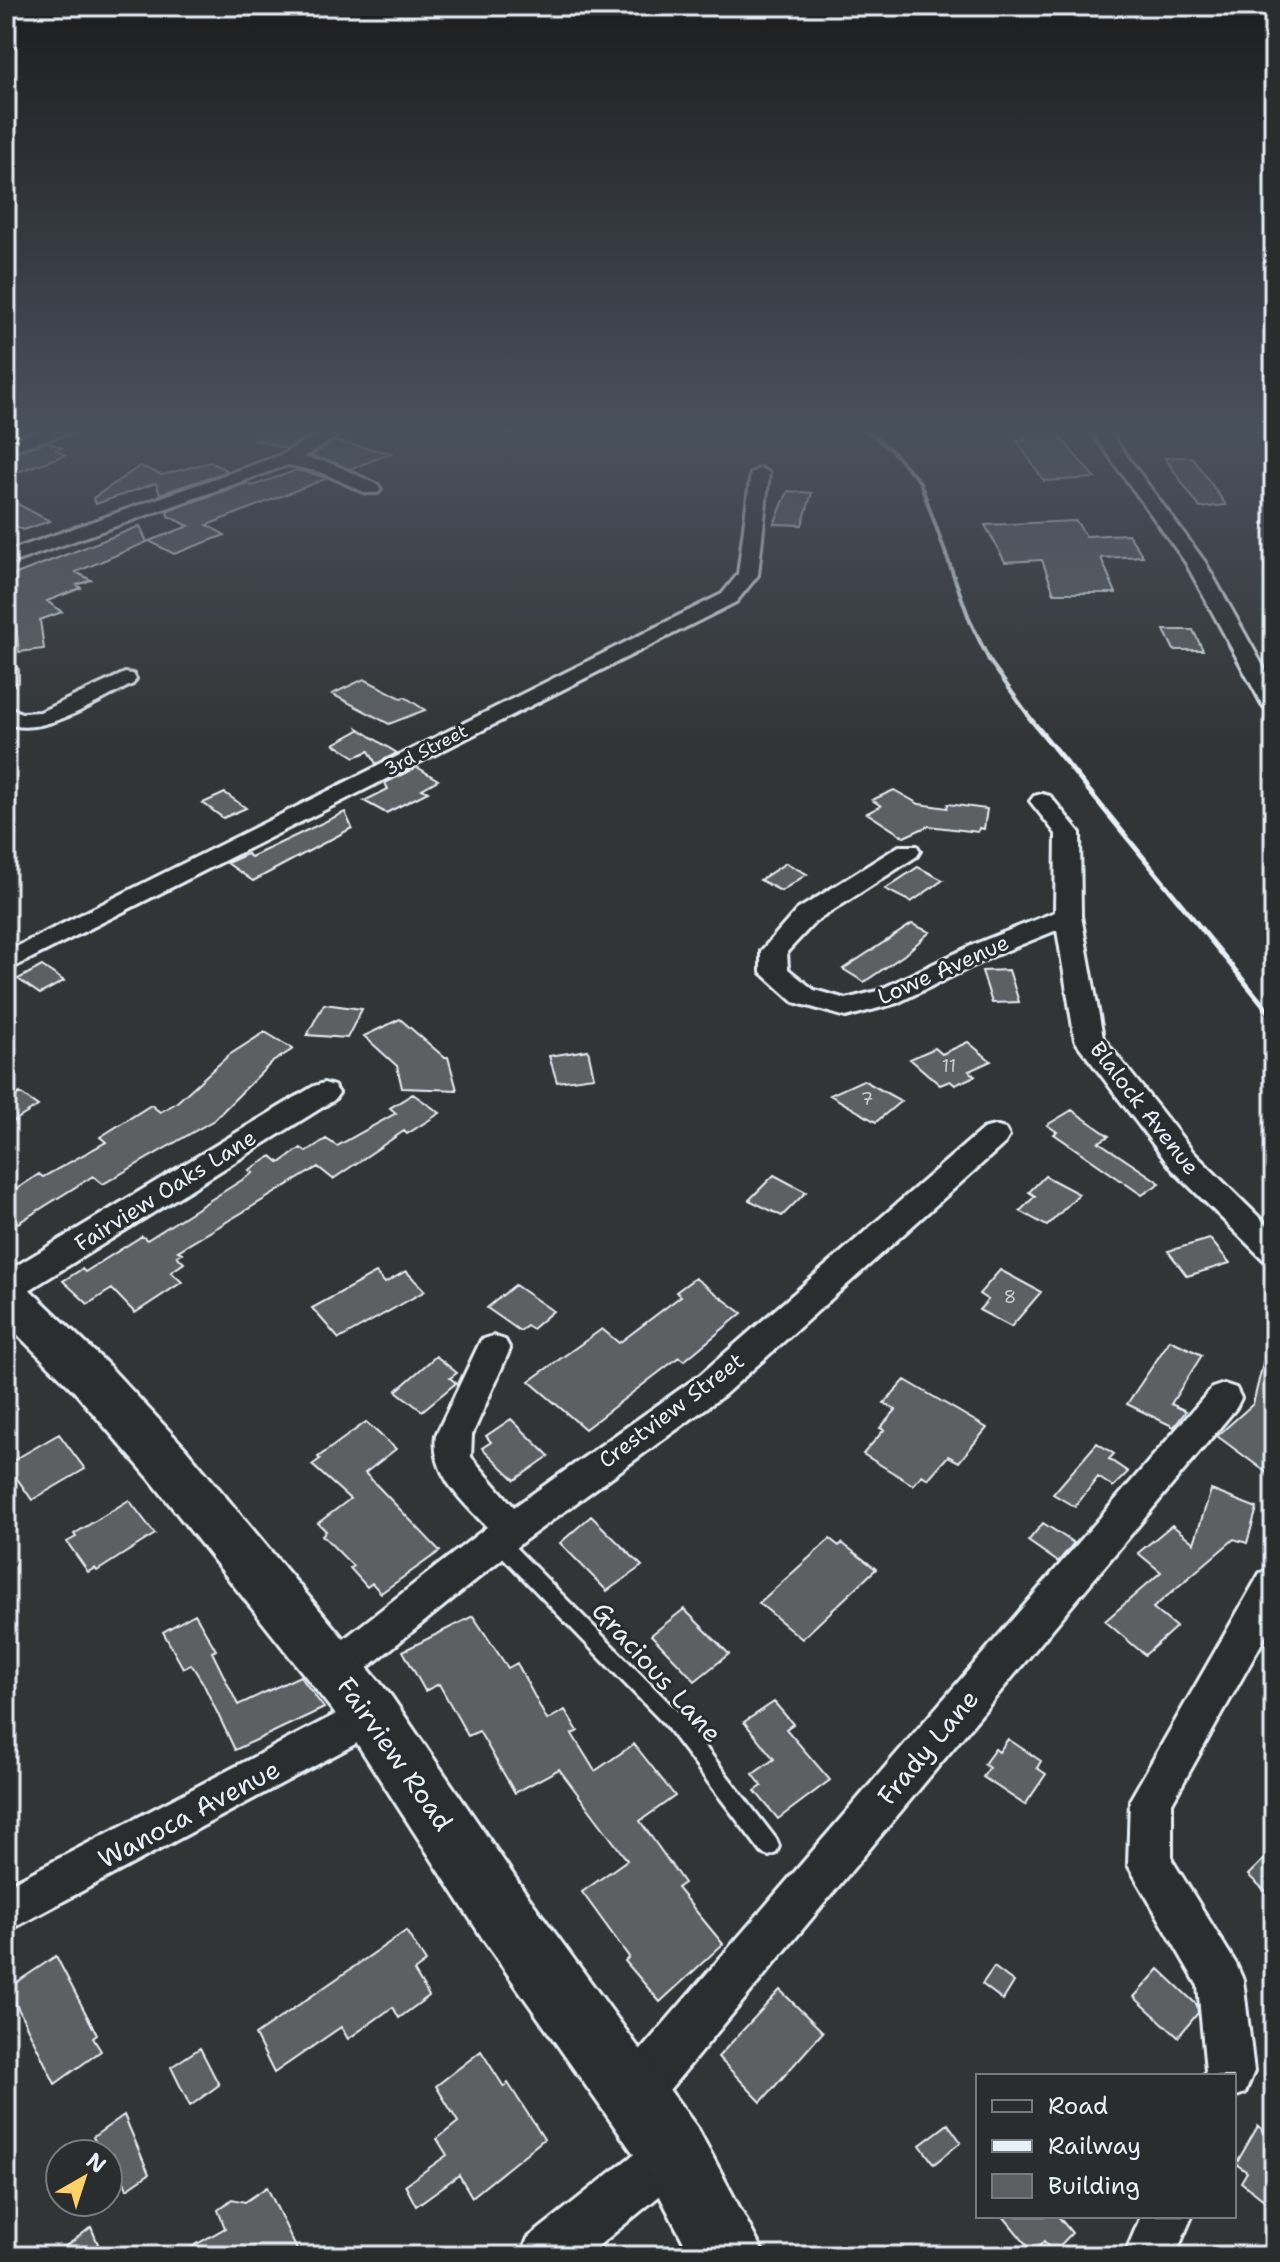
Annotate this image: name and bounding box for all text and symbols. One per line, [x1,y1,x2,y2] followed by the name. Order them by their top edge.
[380,719,472,781] street label: 3rd Street
[873,928,1014,1011] street label: Lowe Avenue
[1083,1036,1206,1181] street label: Blalock Avenue
[942,1054,956,1078] house number: 11
[861,1087,873,1111] house number: 7
[69,1123,261,1258] street label: Fairview Oaks Lane
[1004,1285,1016,1309] house number: 8
[593,1346,750,1475] street label: Crestview Street
[585,1594,730,1750] street label: Gracious Lane
[329,1670,461,1838] street label: Fairview Road
[869,1682,986,1812] street label: Frady Lane
[92,1751,286,1876] street label: Wanoca Avenue
[976,2074,1236,2218] legend
[1048,2090,1108,2122] text: Road
[1048,2130,1141,2162] text: Railway
[44,2138,124,2218] north arrow
[80,2146,112,2180] text: N
[1048,2170,1140,2202] text: Building

